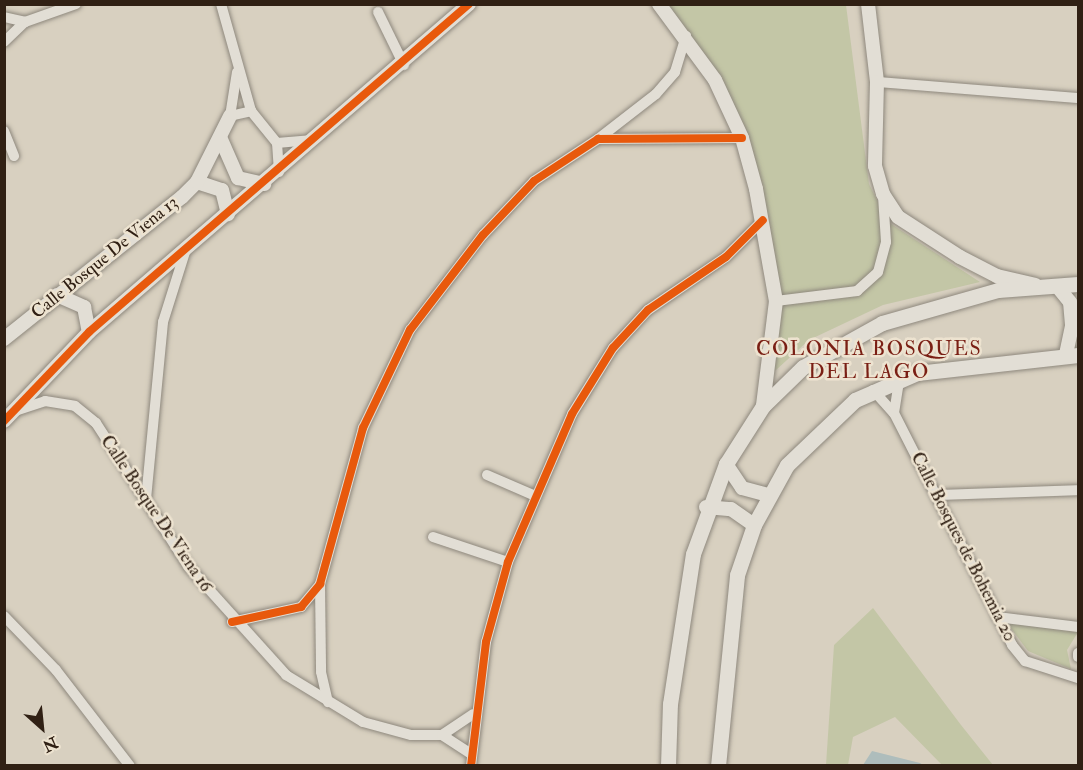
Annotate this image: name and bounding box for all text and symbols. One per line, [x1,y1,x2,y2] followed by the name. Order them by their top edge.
[27,192,183,324] street label: Calle Bosque De Viena 13
[756,336,982,383] district label: COLONIA BOSQUES DEL LAGO
[95,432,217,596] street label: Calle Bosque De Viena 16
[906,449,1020,645] street label: Calle Bosques de Bohemia 20
[12,698,72,758] north arrow
[39,732,61,756] text: N

